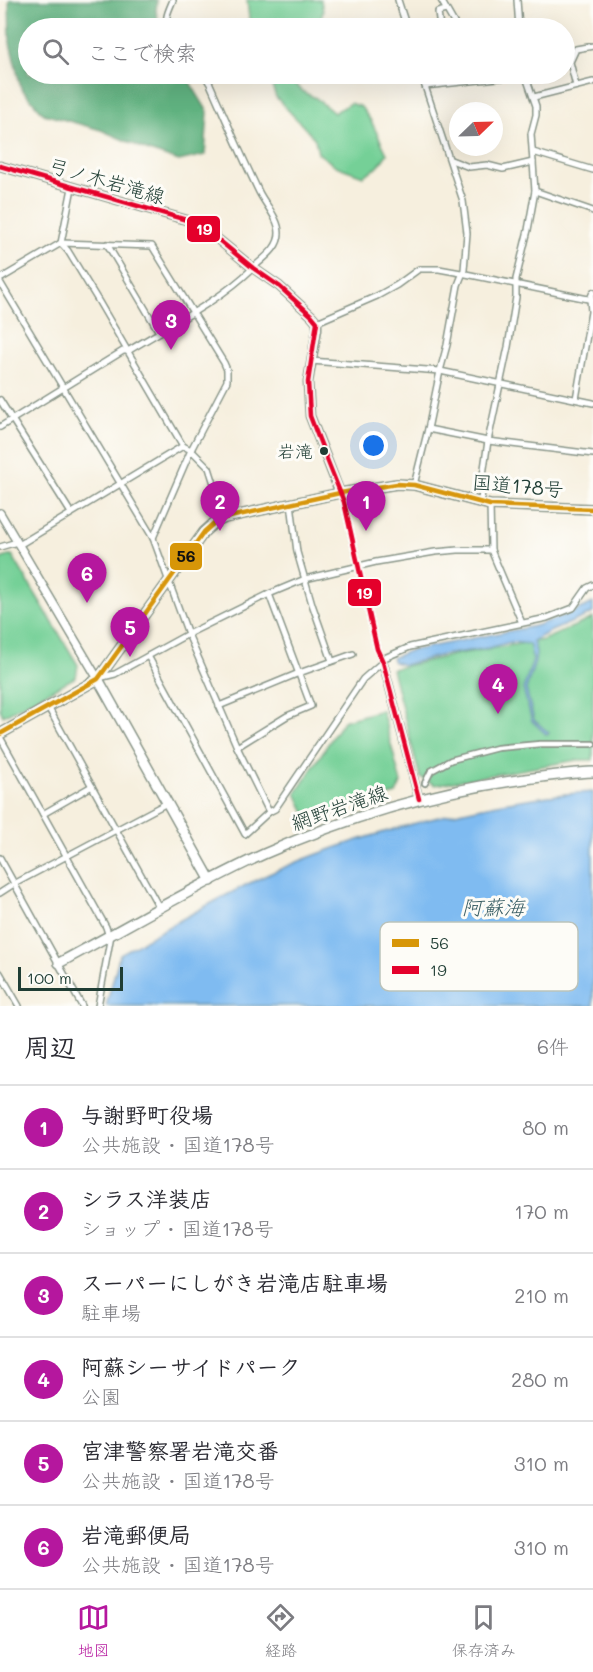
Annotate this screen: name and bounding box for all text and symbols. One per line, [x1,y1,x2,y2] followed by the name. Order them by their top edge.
[18,18,575,84] search box
[39,35,72,68] icon: search
[87,38,197,67] text: ここで検索
[449,102,503,156] north arrow
[46,151,168,209] street label: 弓ノ木岩滝線
[186,215,221,243] line badge: 19
[196,218,213,239] text: 19
[152,300,190,350] pin: 3
[359,431,388,460] your location
[277,439,313,463] place label: 岩滝
[318,445,330,457] marker: 岩滝
[471,468,565,502] street label: 国道178号
[200,482,240,531] pin: 2
[346,482,386,531] pin: 1
[169,542,203,571] line badge: 56
[176,545,196,566] text: 56
[68,554,106,603] pin: 6
[347,578,382,607] line badge: 19
[356,582,373,603] text: 19
[110,608,150,657] pin: 5
[478,664,518,714] pin: 4
[287,778,391,836] street label: 網野岩滝線
[462,893,526,920] water label: 阿蘇海
[380,922,578,991] legend
[430,932,449,953] text: 56
[430,959,447,980] text: 19
[18,964,123,992] scale bar
[27,967,72,988] text: 100 m
[24,1030,76,1064] text: 周辺
[537,1033,569,1059] text: 6件
[81,1100,213,1129] text: 与謝野町役場
[39,1114,48,1140] text: 1
[522,1114,569,1140] text: 80 m
[81,1131,275,1157] text: 公共施設 · 国道178号
[81,1184,212,1213] text: シラス洋装店
[38,1198,49,1224] text: 2
[514,1198,569,1224] text: 170 m
[81,1215,274,1241] text: ショップ · 国道178号
[81,1268,388,1297] text: スーパーにしがき岩滝店駐車場
[38,1282,50,1308] text: 3
[514,1282,569,1308] text: 210 m
[81,1299,141,1325] text: 駐車場
[81,1352,301,1381] text: 阿蘇シーサイドパーク
[37,1366,50,1392] text: 4
[511,1366,569,1392] text: 280 m
[81,1383,121,1409] text: 公園
[81,1436,279,1465] text: 宮津警察署岩滝交番
[38,1450,49,1476] text: 5
[514,1450,569,1476] text: 310 m
[81,1467,275,1493] text: 公共施設 · 国道178号
[81,1520,191,1549] text: 岩滝郵便局
[37,1534,50,1560] text: 6
[514,1534,569,1560] text: 310 m
[81,1551,275,1577] text: 公共施設 · 国道178号
[77,1601,110,1661] tab: 地図
[264,1601,297,1661] tab: 経路
[452,1601,516,1661] tab: 保存済み

